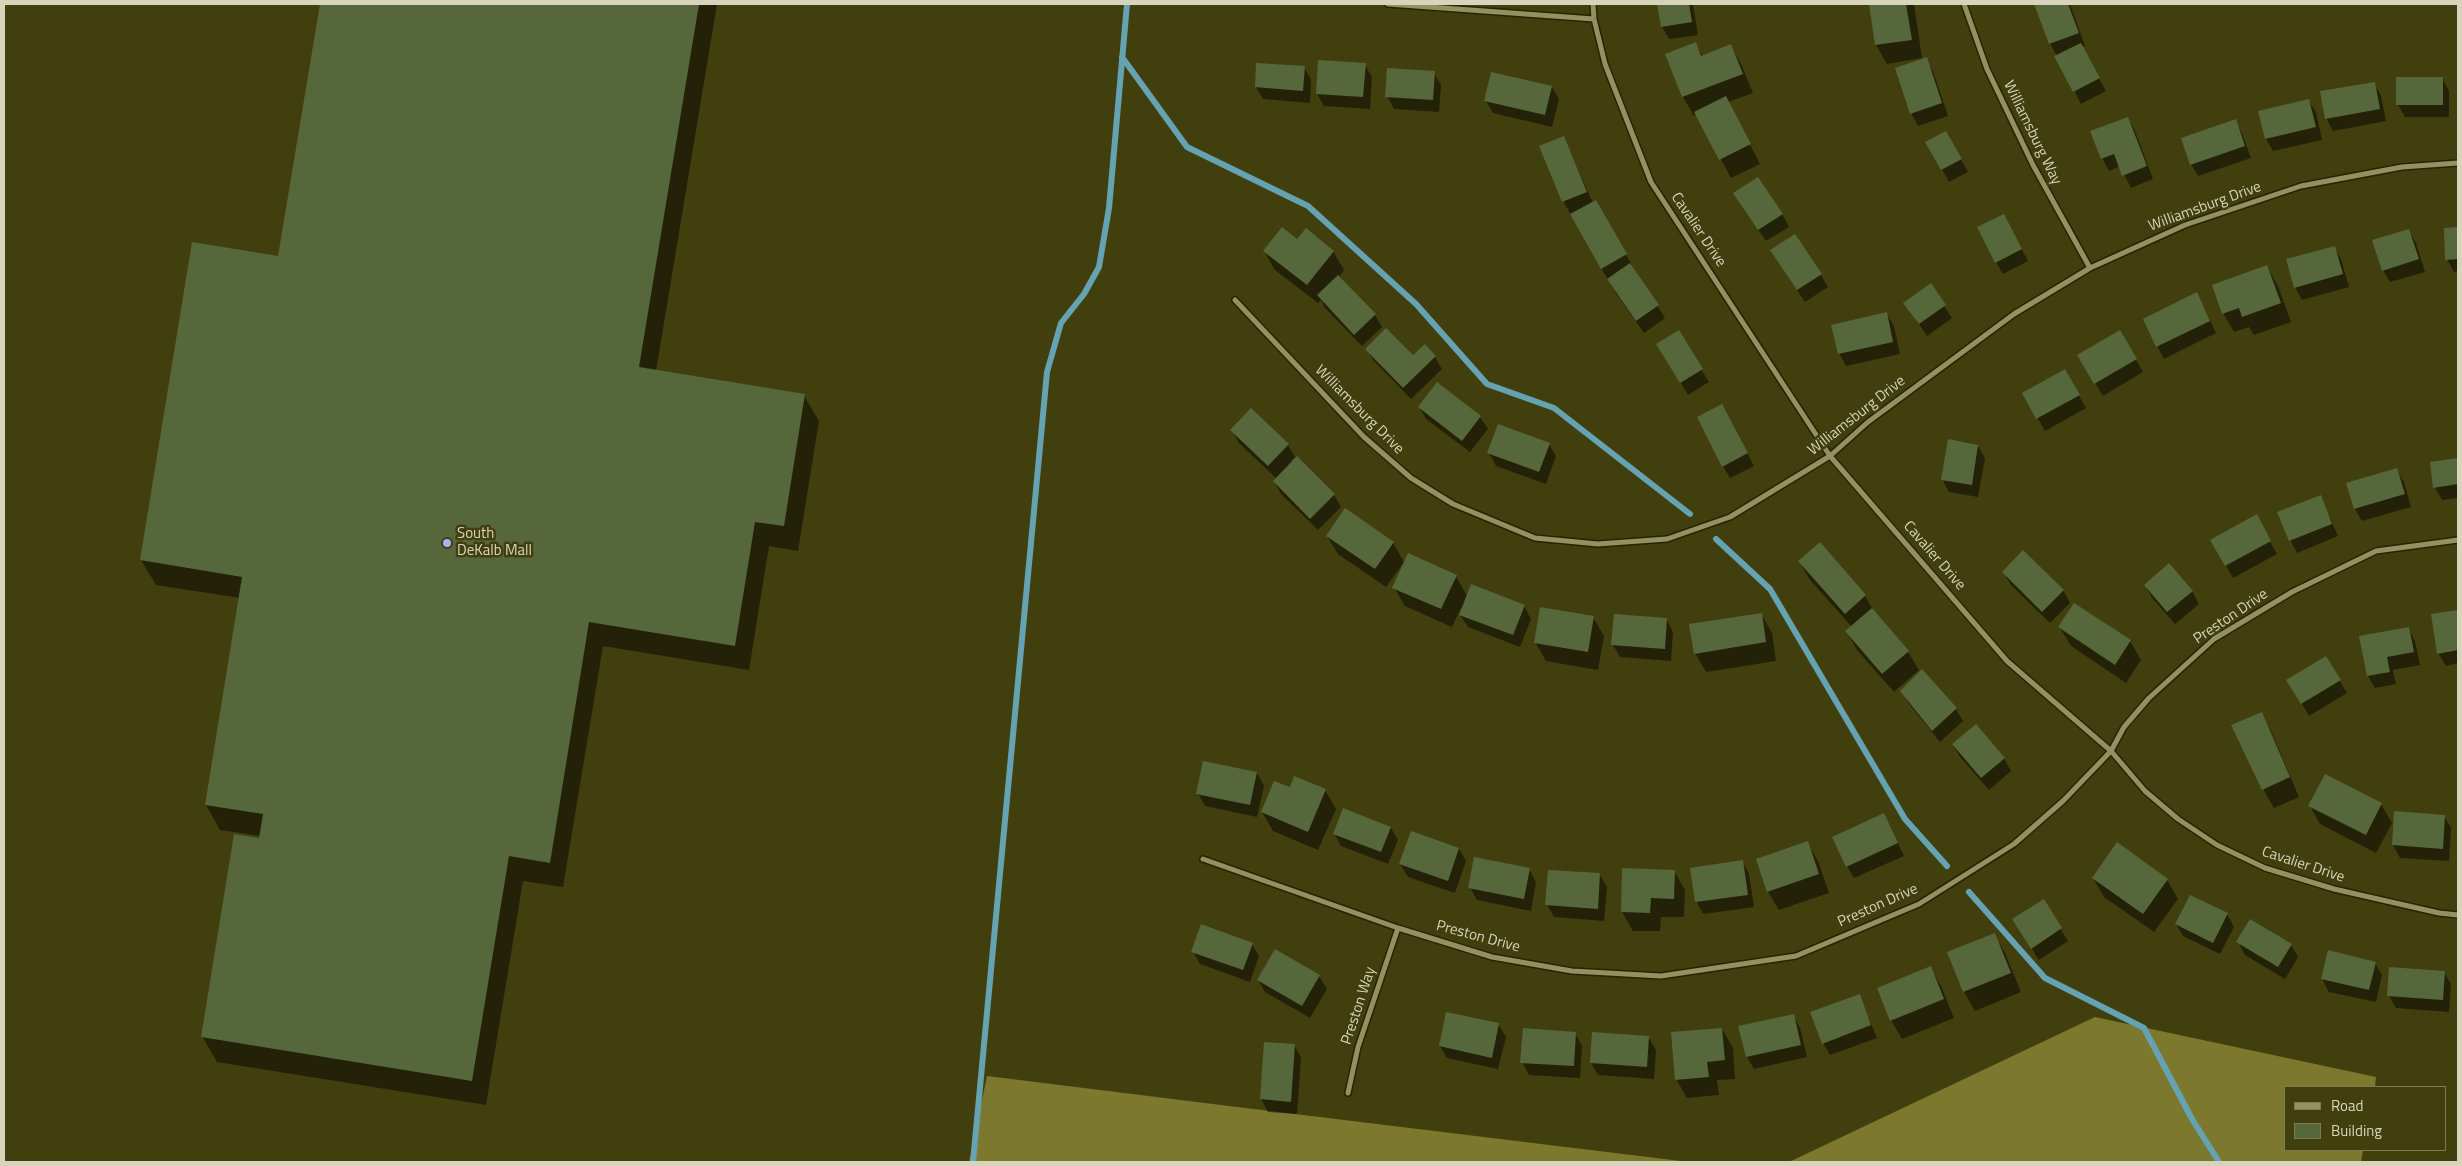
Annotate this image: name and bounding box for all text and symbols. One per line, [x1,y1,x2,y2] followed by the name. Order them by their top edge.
[1999,78,2065,188] street label: Williamsburg Way
[2146,178,2264,236] street label: Williamsburg Drive
[1667,189,1729,271] street label: Cavalier Drive
[1311,362,1407,458] street label: Williamsburg Drive
[1805,372,1909,460] street label: Williamsburg Drive
[1899,518,1969,594] street label: Cavalier Drive
[457,525,532,560] place label: South DeKalb Mall
[441,537,453,549] marker: South DeKalb Mall
[2190,586,2272,648] street label: Preston Drive
[2259,843,2347,887] street label: Cavalier Drive
[1835,880,1921,932] street label: Preston Drive
[1434,917,1522,957] street label: Preston Drive
[1338,965,1380,1047] street label: Preston Way
[2284,1086,2447,1151] legend
[2331,1094,2363,1117] text: Road
[2331,1119,2382,1142] text: Building

